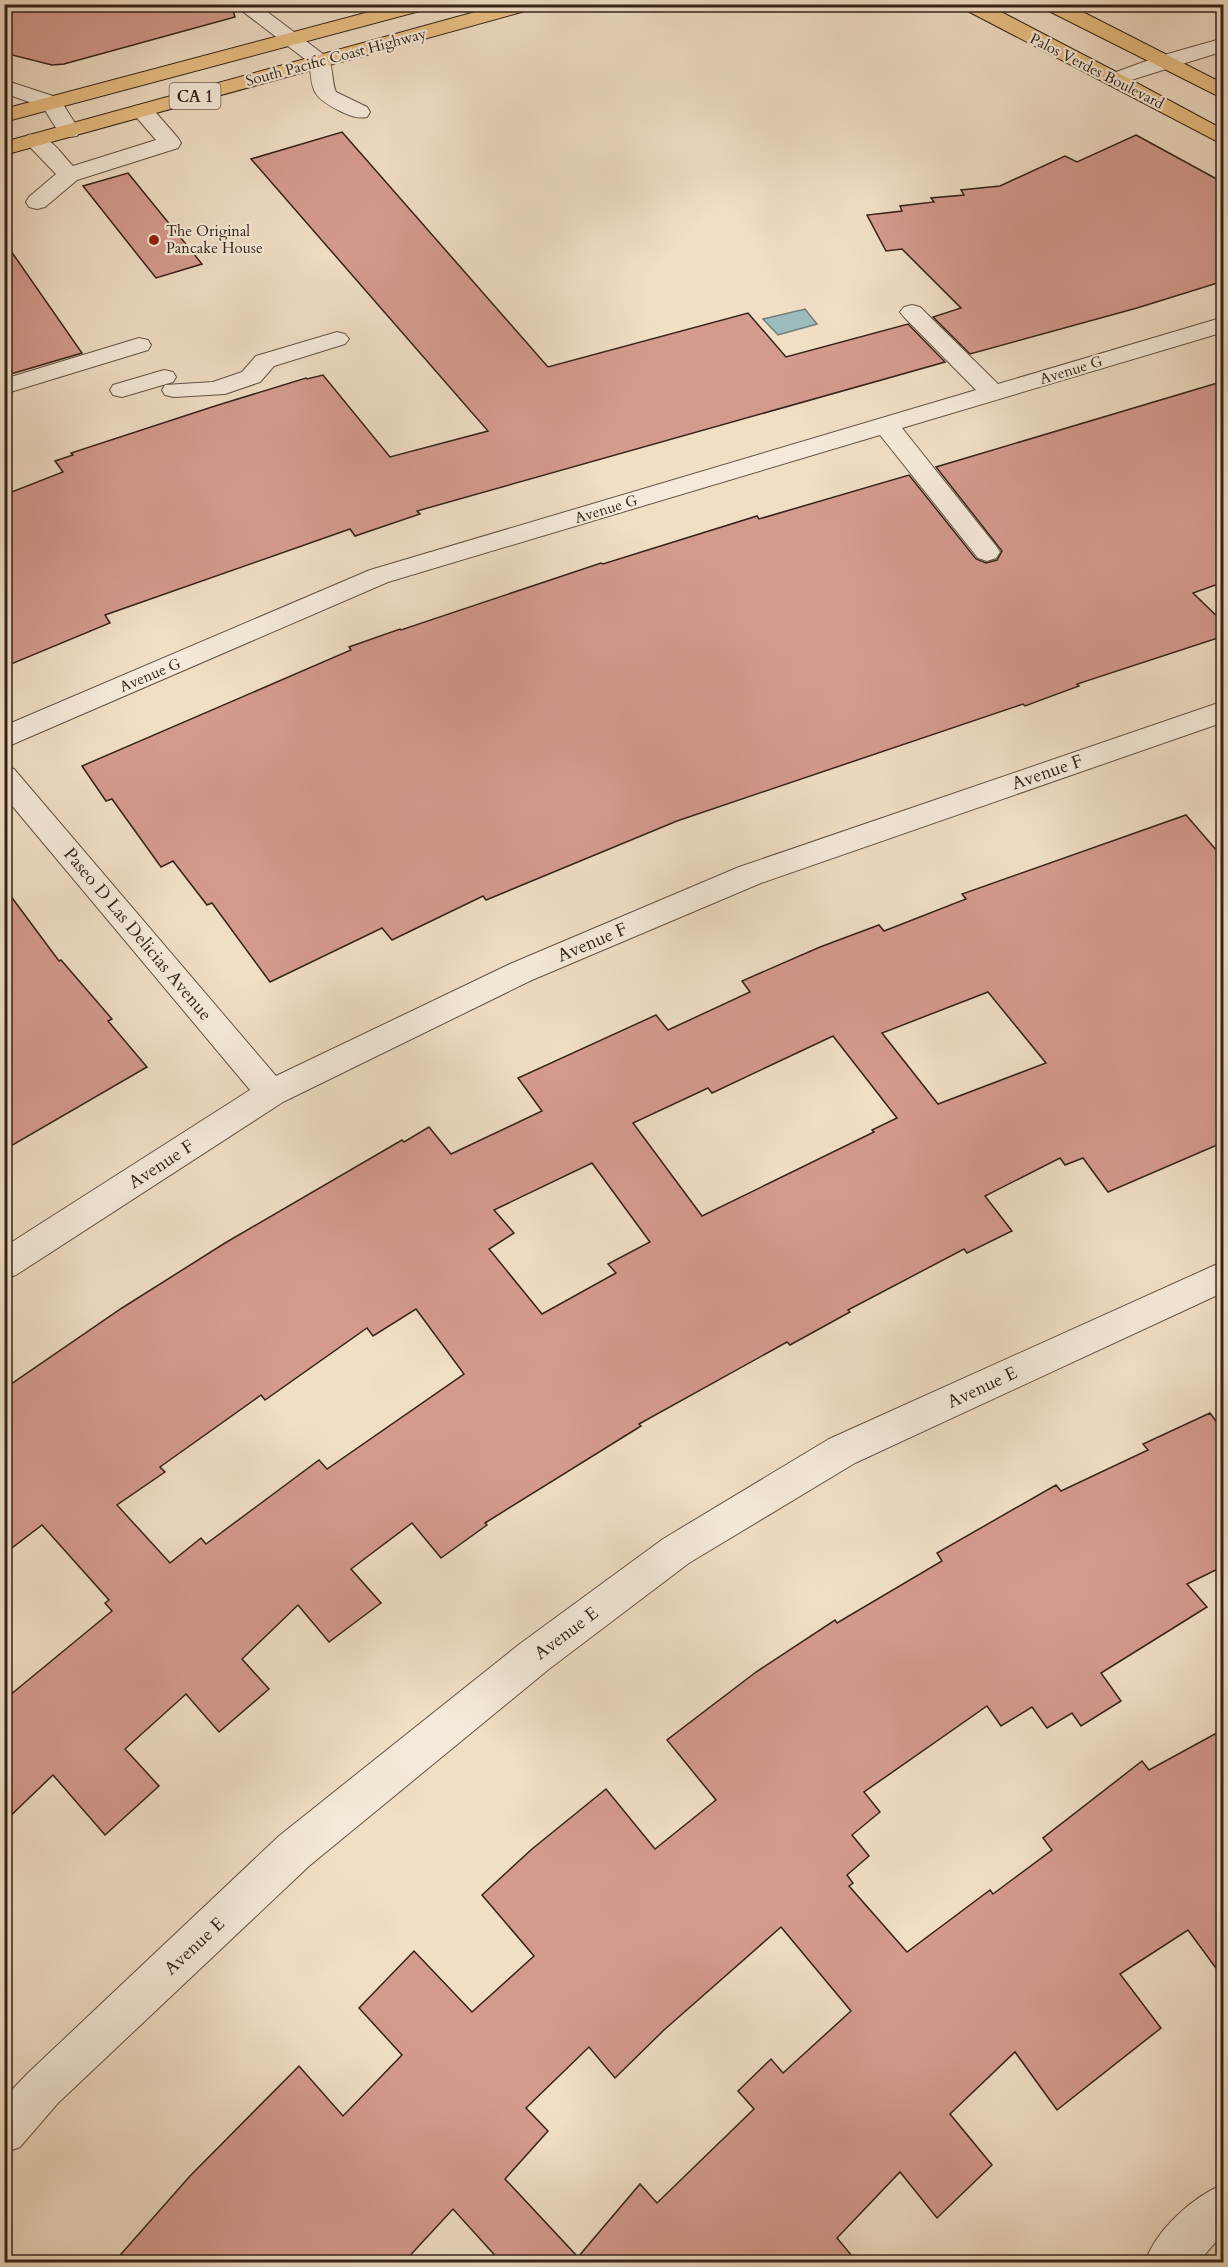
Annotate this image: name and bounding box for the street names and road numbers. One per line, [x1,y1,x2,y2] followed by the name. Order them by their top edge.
[243,23,429,91] street label: South Pacific Coast Highway
[1026,28,1168,114] street label: Palos Verdes Boulevard
[170,83,220,109] road number: CA 1
[1037,351,1105,389] street label: Avenue G
[572,490,640,528] street label: Avenue G
[116,653,184,697] street label: Avenue G
[1008,749,1086,796] street label: Avenue F
[58,842,218,1026] street label: Paseo D Las Delicias Avenue
[553,917,631,968] street label: Avenue F
[124,1134,199,1195] street label: Avenue F
[943,1360,1021,1414] street label: Avenue E
[529,1601,603,1666] street label: Avenue E
[159,1912,230,1981] street label: Avenue E

